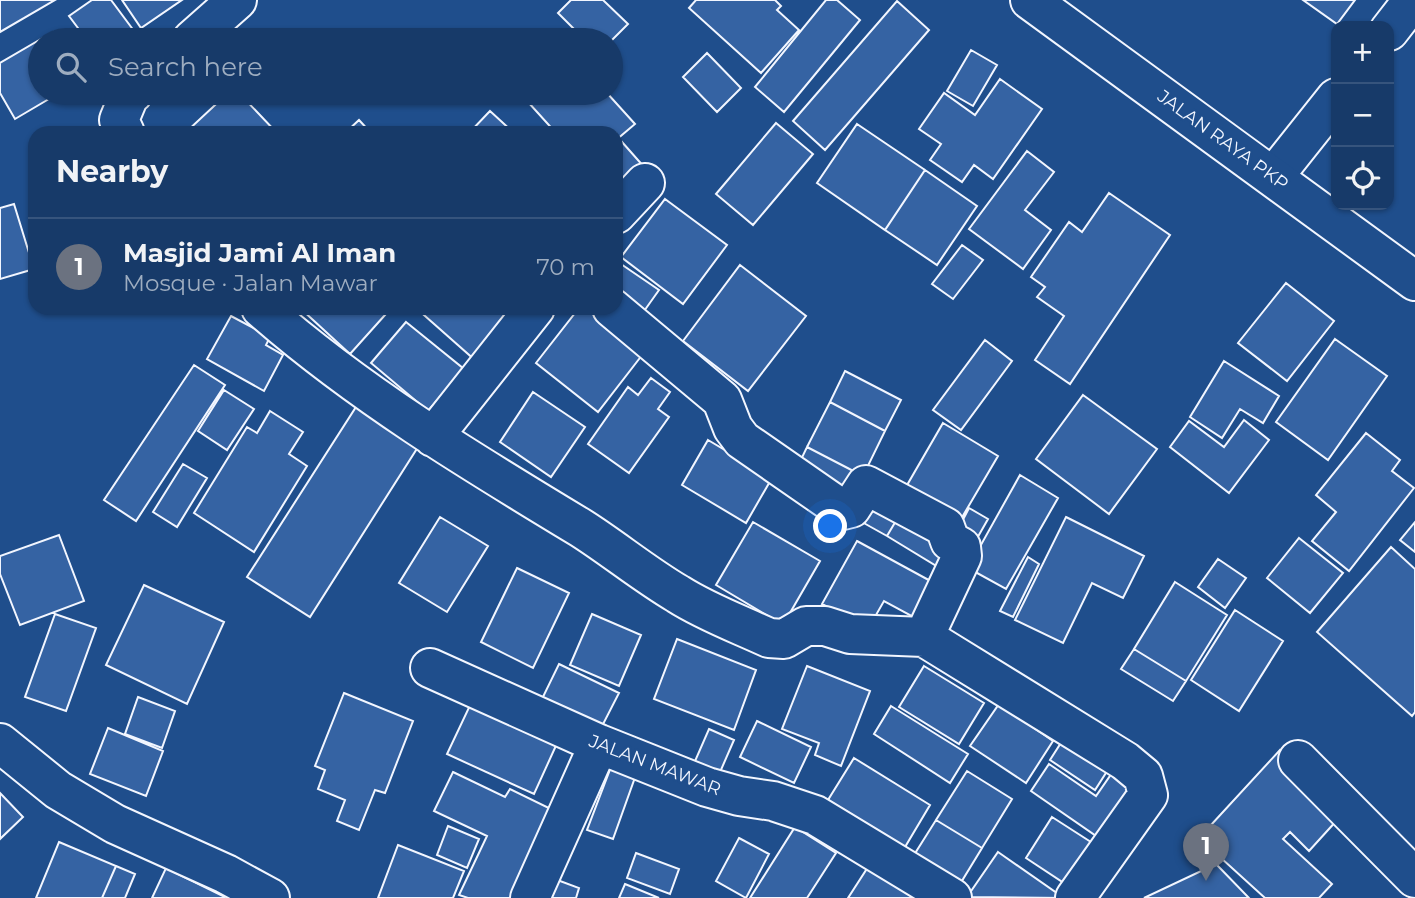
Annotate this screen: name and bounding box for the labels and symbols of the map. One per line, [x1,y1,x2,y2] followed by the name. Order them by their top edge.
[1153,85,1293,195] street label: JALAN RAYA PKP
[813,509,847,543] your location
[585,729,724,800] street label: JALAN MAWAR
[1183,823,1229,881] pin: 1

